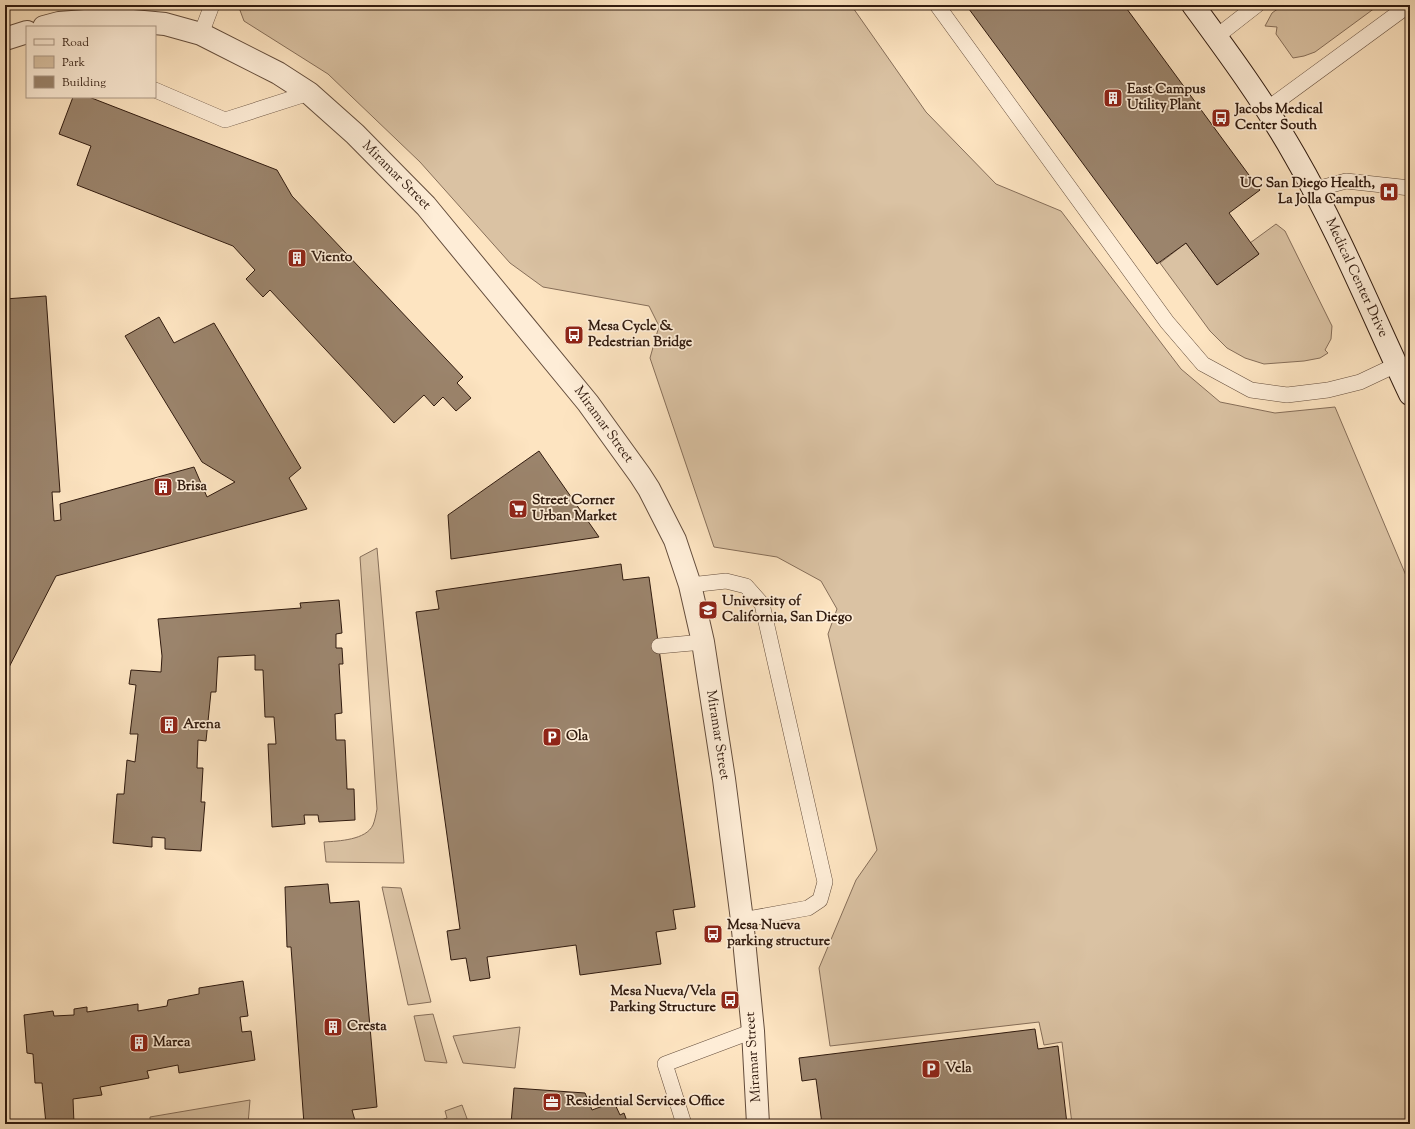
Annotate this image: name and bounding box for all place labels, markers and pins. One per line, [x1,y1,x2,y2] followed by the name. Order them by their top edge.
[1127,80,1206,116] place label: East Campus Utility Plant
[1102,87,1124,109] building icon: East Campus Utility Plant
[1234,100,1323,136] place label: Jacobs Medical Center South
[1210,107,1232,129] bus stop icon: Jacobs Medical Center South
[1240,174,1375,210] place label: UC San Diego Health, La Jolla Campus
[1378,181,1400,203] hospital icon: UC San Diego Health, La Jolla Campus
[286,247,308,269] building icon: Viento
[311,248,353,268] place label: Viento
[588,317,693,353] place label: Mesa Cycle & Pedestrian Bridge
[563,324,585,346] bus stop icon: Mesa Cycle & Pedestrian Bridge
[152,476,174,498] building icon: Brisa
[177,477,208,497] place label: Brisa
[532,491,617,527] place label: Street Corner Urban Market
[507,498,529,520] supermarket icon: Street Corner Urban Market
[722,592,852,628] place label: University of California, San Diego
[697,599,719,621] school or university icon: University of California, San Diego
[158,714,180,736] building icon: Arena
[183,715,221,735] place label: Arena
[541,726,563,748] parking icon: Ola
[566,727,589,747] place label: Ola
[727,916,831,952] place label: Mesa Nueva parking structure
[702,923,724,945] bus stop icon: Mesa Nueva parking structure
[610,982,717,1018] place label: Mesa Nueva/Vela Parking Structure
[719,989,741,1011] bus stop icon: Mesa Nueva/Vela Parking Structure
[322,1016,344,1038] building icon: Cresta
[347,1017,387,1037] place label: Cresta
[128,1032,150,1054] building icon: Marea
[153,1033,191,1053] place label: Marea
[920,1058,942,1080] parking icon: Vela
[945,1059,972,1079] place label: Vela
[541,1091,563,1113] office icon: Residential Services Office
[566,1092,725,1112] place label: Residential Services Office

